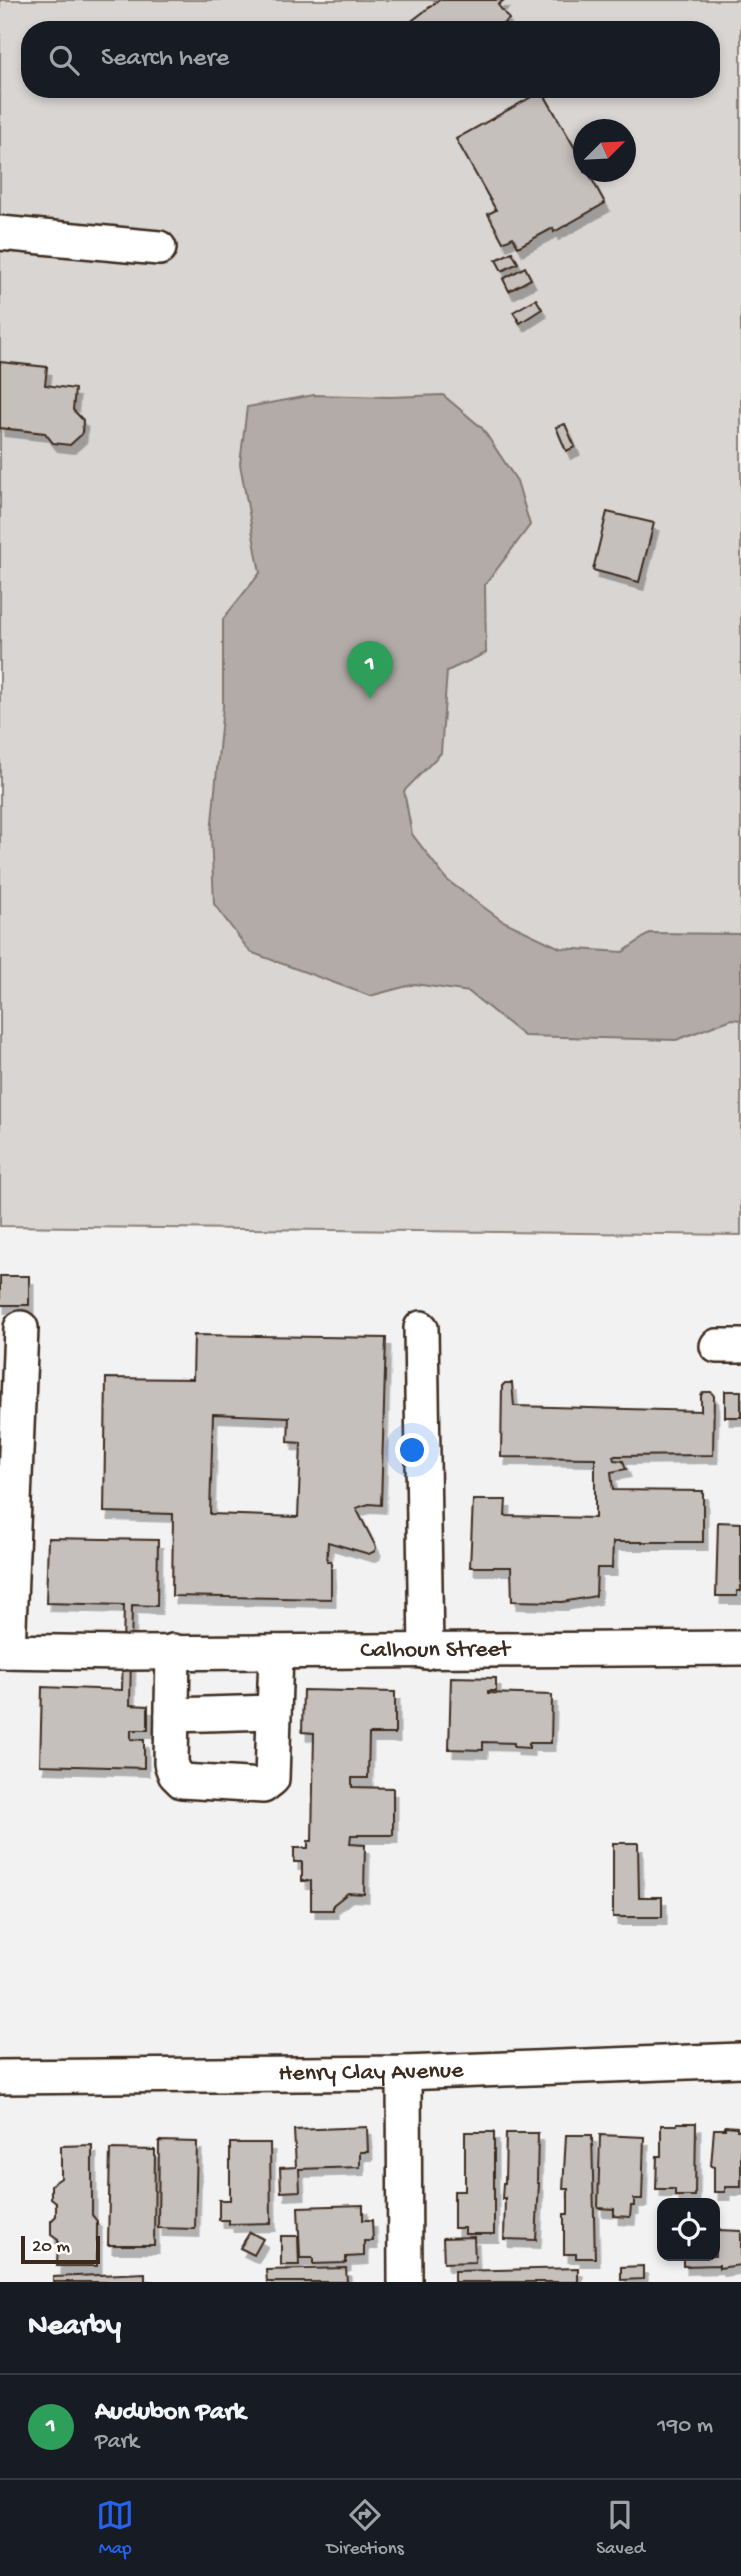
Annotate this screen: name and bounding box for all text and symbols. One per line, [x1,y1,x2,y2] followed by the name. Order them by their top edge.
[21,21,720,98] search box
[45,41,83,79] icon: search
[101,44,229,75] text: Search here
[573,119,636,182] north arrow
[347,641,393,699] pin: 1
[395,1433,429,1467] your location
[360,1635,512,1666] street label: Calhoun Street
[278,2056,465,2089] street label: Henry Clay Avenue
[657,2198,720,2261] map controls
[657,2198,720,2261] button: locate
[21,2233,100,2265] scale bar
[32,2236,70,2259] text: 20 m
[28,2310,121,2345] text: Nearby
[95,2398,245,2429] text: Audubon Park
[46,2413,56,2440] text: 1
[657,2413,713,2440] text: 190 m
[95,2429,139,2456] text: Park
[96,2496,134,2561] tab: Map
[327,2496,404,2561] tab: Directions
[596,2496,645,2561] tab: Saved

